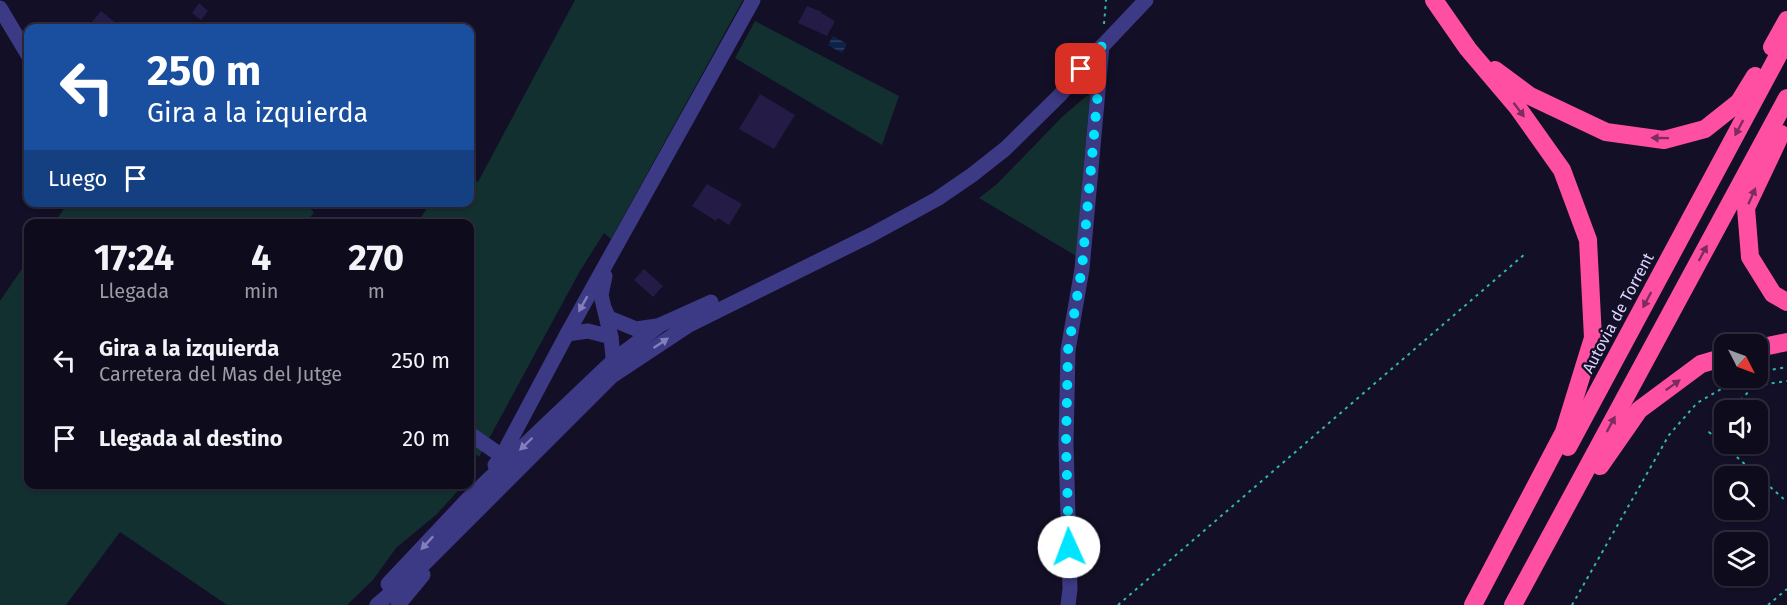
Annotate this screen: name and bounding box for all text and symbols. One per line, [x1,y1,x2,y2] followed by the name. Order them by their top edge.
[1055,43,1106,94] pin
[147,46,261,96] text: 250 m
[48,48,126,126] icon: left
[1064,52,1097,85] icon: arrive
[147,97,368,129] text: Gira a la izquierda
[1513,102,1525,118] one-way arrow
[1734,120,1744,137] one-way arrow
[1651,134,1670,143] one-way arrow
[119,162,152,195] icon: arrive
[48,165,107,192] text: Luego
[1747,188,1756,205] one-way arrow
[94,236,174,280] text: 17:24
[251,236,271,280] text: 4
[348,236,404,280] text: 270
[1698,244,1708,261] one-way arrow
[1578,249,1658,376] street label: Autovia de Torrent
[99,279,169,303] text: Llegada
[244,279,278,303] text: min
[368,279,385,303] text: m
[1642,291,1652,308] one-way arrow
[578,296,588,313] one-way arrow
[1714,334,1768,388] north arrow
[1714,334,1768,586] map controls
[99,335,279,362] text: Gira a la izquierda
[652,337,668,349] one-way arrow
[48,344,81,377] icon: left
[391,347,450,374] text: 250 m
[99,362,342,386] text: Carretera del Mas del Jutge
[1665,379,1681,391] one-way arrow
[1714,400,1768,454] button: sound
[1606,415,1616,432] one-way arrow
[48,422,81,455] icon: arrive
[99,425,283,452] text: Llegada al destino
[402,425,450,452] text: 20 m
[519,437,534,450] one-way arrow
[1714,466,1768,520] button: search
[1037,515,1101,579] position arrow
[1714,532,1768,586] button: layers
[421,535,434,550] one-way arrow

